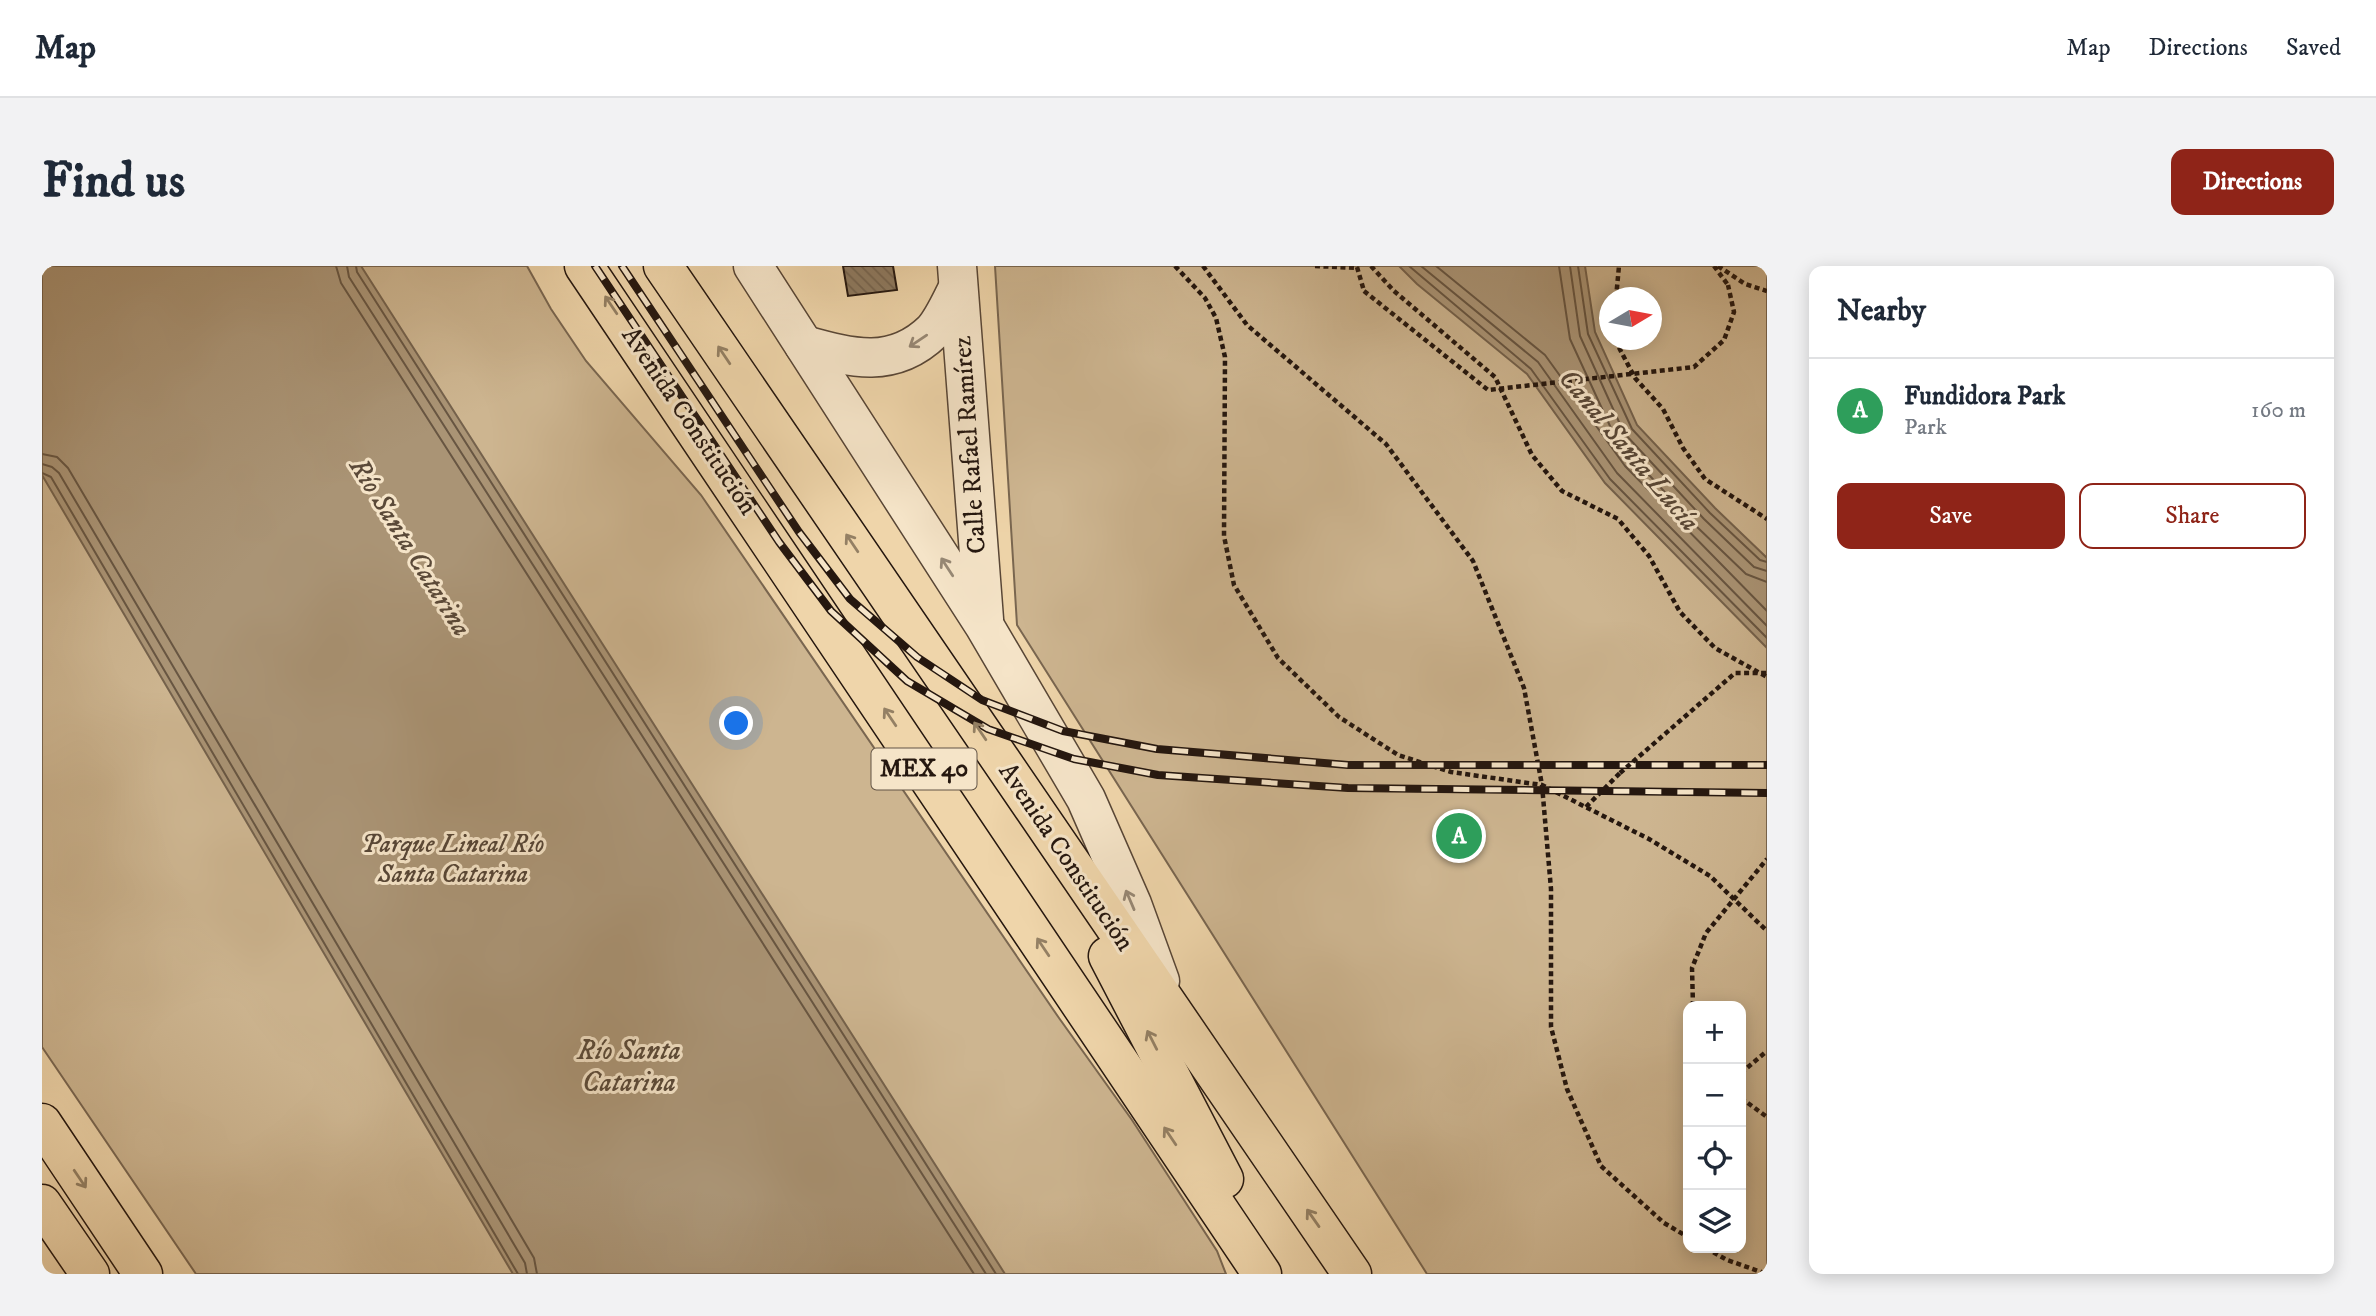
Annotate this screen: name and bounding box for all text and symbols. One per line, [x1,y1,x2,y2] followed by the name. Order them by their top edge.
[35,28,96,69] text: Map
[2066,33,2111,63] text: Map
[2149,33,2248,63] text: Directions
[2286,33,2341,63] text: Saved
[2171,149,2334,215] button: Directions
[42,151,185,213] text: Find us
[1599,287,1662,350] north arrow
[1837,293,1926,330] text: Nearby
[604,296,618,316] one-way arrow
[614,320,764,522] street label: Avenida Constitución
[908,334,928,348] one-way arrow
[946,335,994,555] street label: Calle Rafael Ramírez
[716,345,730,365] one-way arrow
[1551,361,1707,539] water label: Canal Santa Lucía
[1904,380,2065,413] text: Fundidora Park
[1853,396,1867,425] text: A
[2251,396,2306,425] text: 160 m
[1904,413,1947,442] text: Park
[341,450,479,643] water label: Río Santa Catarina
[1837,483,2065,549] button: Save
[2079,483,2306,549] button: Share
[844,533,858,553] one-way arrow
[940,558,954,578] one-way arrow
[719,706,753,740] your location
[882,708,897,727] one-way arrow
[972,722,987,741] one-way arrow
[872,748,976,790] road number: MEX 40
[991,756,1141,958] street label: Avenida Constitución
[1436,810,1482,862] pin: A
[362,828,544,891] park label: Parque Lineal Río Santa Catarina
[1122,889,1135,911] one-way arrow
[1036,938,1051,957] one-way arrow
[1683,1001,1746,1253] map controls
[1683,1001,1746,1064] button: +
[1144,1030,1158,1050] one-way arrow
[576,1033,681,1100] water label: Río Santa Catarina
[1683,1064,1746,1127] button: −
[1163,1127,1177,1146] one-way arrow
[1683,1127,1746,1190] button: locate
[73,1169,87,1188] one-way arrow
[1683,1190,1746,1253] button: layers
[1306,1209,1320,1228] one-way arrow

